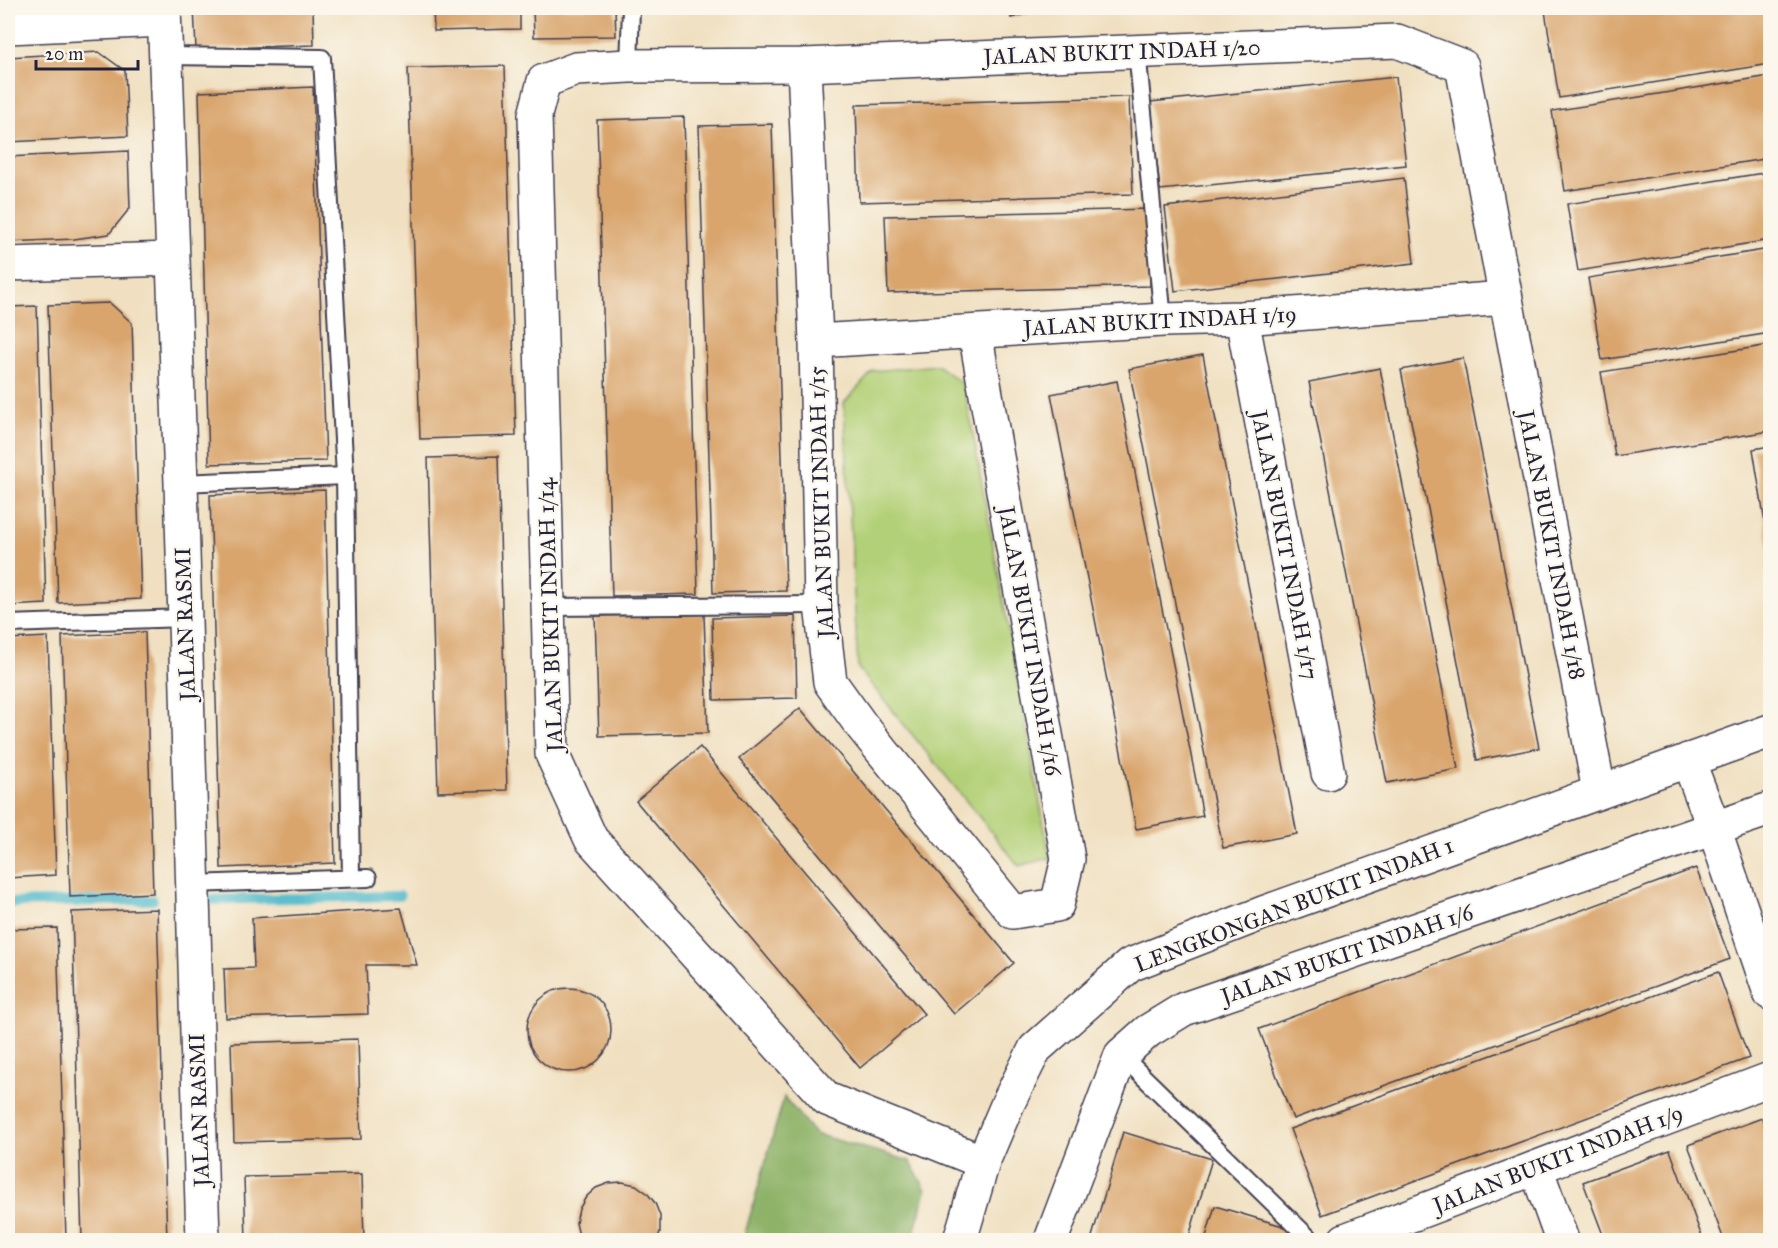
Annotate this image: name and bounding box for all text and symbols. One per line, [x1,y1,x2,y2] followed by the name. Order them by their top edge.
[36,33,138,71] scale bar
[981,34,1261,70] street label: JALAN BUKIT INDAH 1/20
[45,43,83,65] text: 20 m
[1021,300,1297,342] street label: JALAN BUKIT INDAH 1/19
[803,366,839,640] street label: JALAN BUKIT INDAH 1/15
[1245,406,1324,682] street label: JALAN BUKIT INDAH 1/17
[1512,406,1591,682] street label: JALAN BUKIT INDAH 1/18
[532,477,568,755] street label: JALAN BUKIT INDAH 1/14
[993,502,1067,779] street label: JALAN BUKIT INDAH 1/16
[169,547,201,703] street label: JALAN RASMI
[1131,832,1457,978] street label: LENGKONGAN BUKIT INDAH 1
[1216,898,1477,1011] street label: JALAN BUKIT INDAH 1/6
[183,1033,215,1189] street label: JALAN RASMI
[1427,1099,1687,1220] street label: JALAN BUKIT INDAH 1/9

